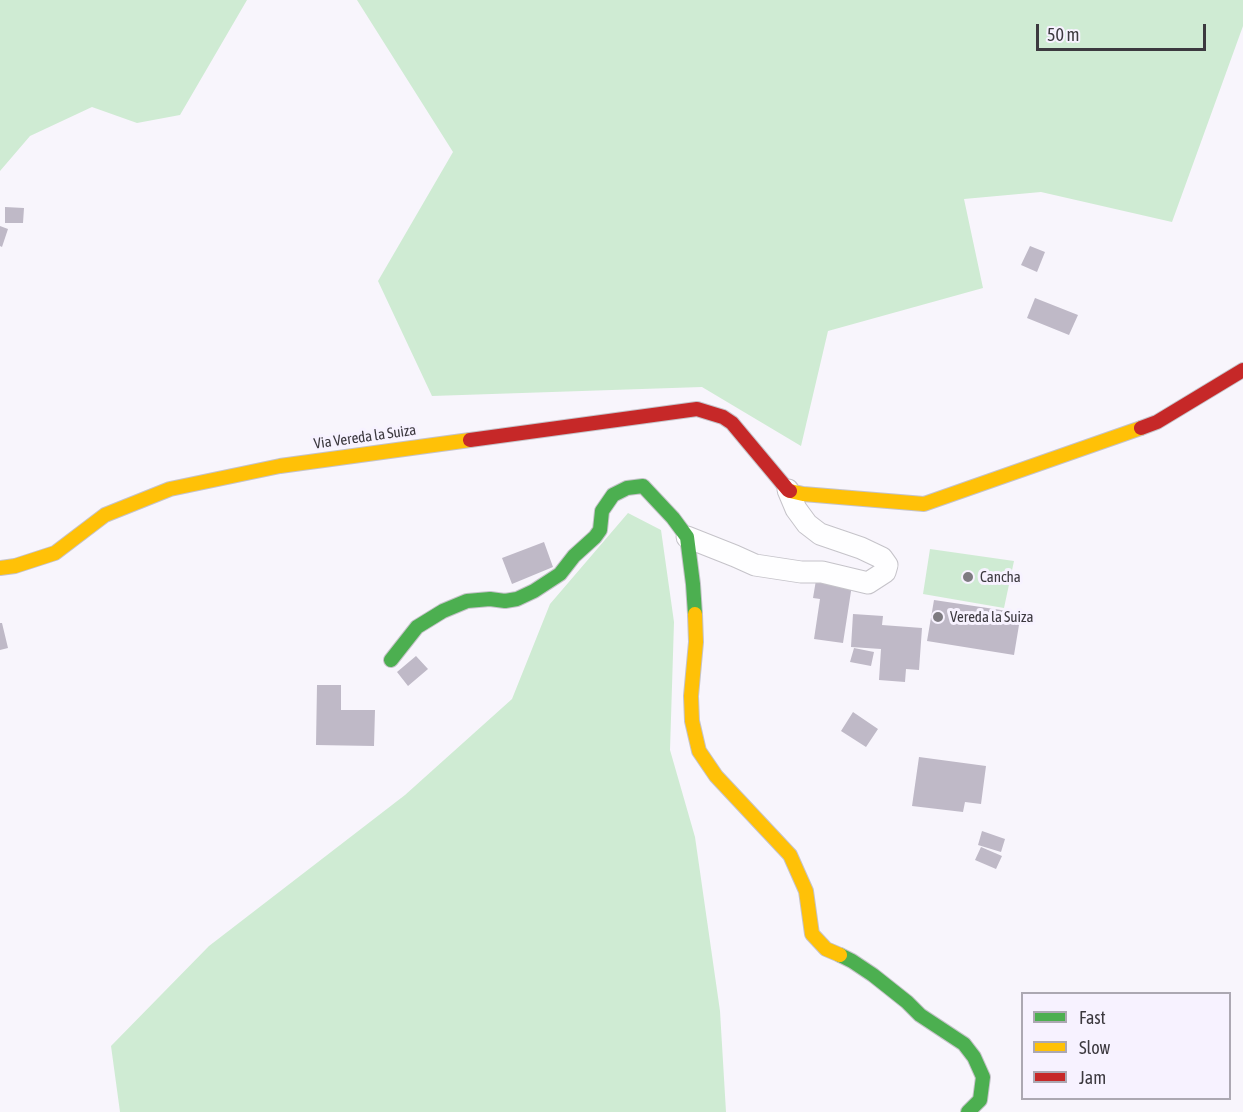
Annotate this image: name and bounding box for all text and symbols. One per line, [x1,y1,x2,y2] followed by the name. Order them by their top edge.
[1039,12,1208,50] scale bar
[1047,24,1079,45] text: 50 m
[313,421,417,453] street label: Via Vereda la Suiza
[980,568,1021,586] place label: Cancha
[961,570,975,584] marker: Cancha
[950,608,1033,626] place label: Vereda la Suiza
[931,610,945,624] marker: Vereda la Suiza
[1021,992,1231,1100] legend
[1079,1007,1106,1028] text: Fast
[1079,1037,1110,1058] text: Slow
[1079,1067,1106,1088] text: Jam

